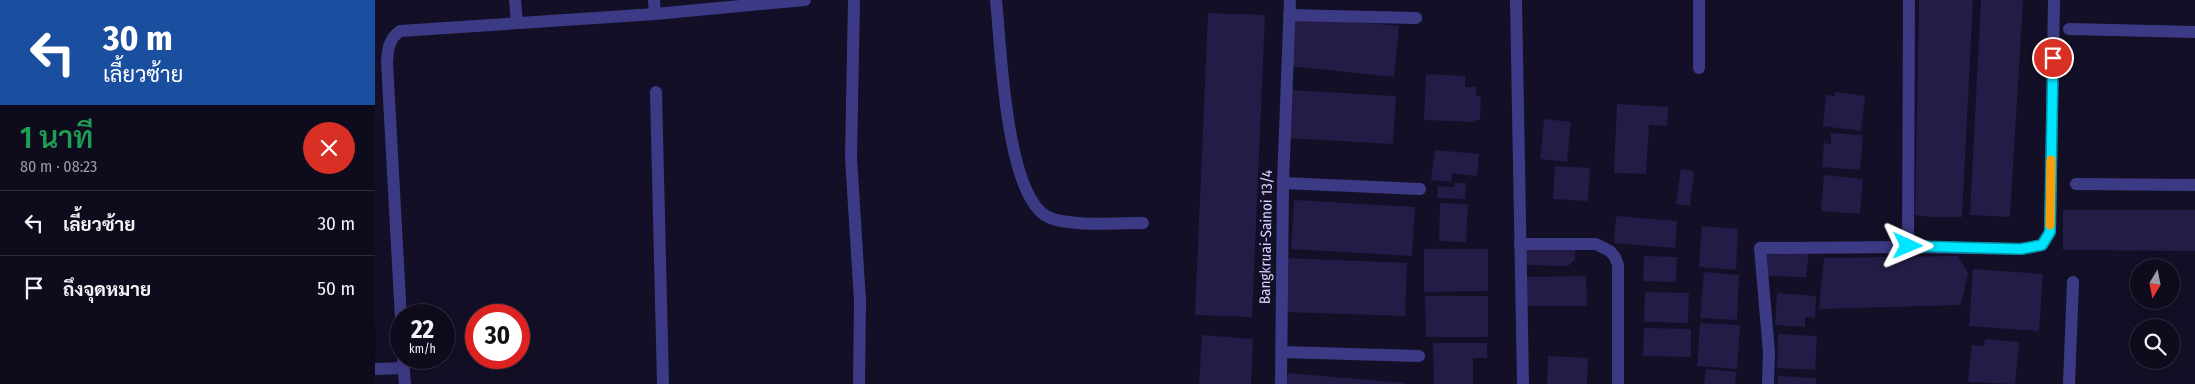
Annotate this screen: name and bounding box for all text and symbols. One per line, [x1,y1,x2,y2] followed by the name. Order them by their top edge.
[103,17,173,59] text: 30 m
[20,20,85,85] icon: left
[2032,37,2074,79] pin
[2039,44,2067,72] icon: arrive
[103,61,183,88] text: เลี้ยวซ้าย
[20,120,94,156] text: 1 นาที
[303,122,355,174] button: close
[20,157,97,176] text: 80 m · 08:23
[1256,170,1276,304] street label: Bangkruai-Sainoi 13/4
[20,209,48,237] icon: left
[317,212,355,235] text: 30 m
[63,213,135,236] text: เลี้ยวซ้าย
[1881,219,1933,271] position arrow
[2130,259,2180,309] north arrow
[2130,259,2180,369] map controls
[20,274,48,302] icon: arrive
[317,277,355,300] text: 50 m
[63,278,151,301] text: ถึงจุดหมาย
[465,304,530,369] speed limit sign: 30
[411,315,434,345] text: 22
[2130,319,2180,369] button: search
[409,342,436,356] text: km/h

